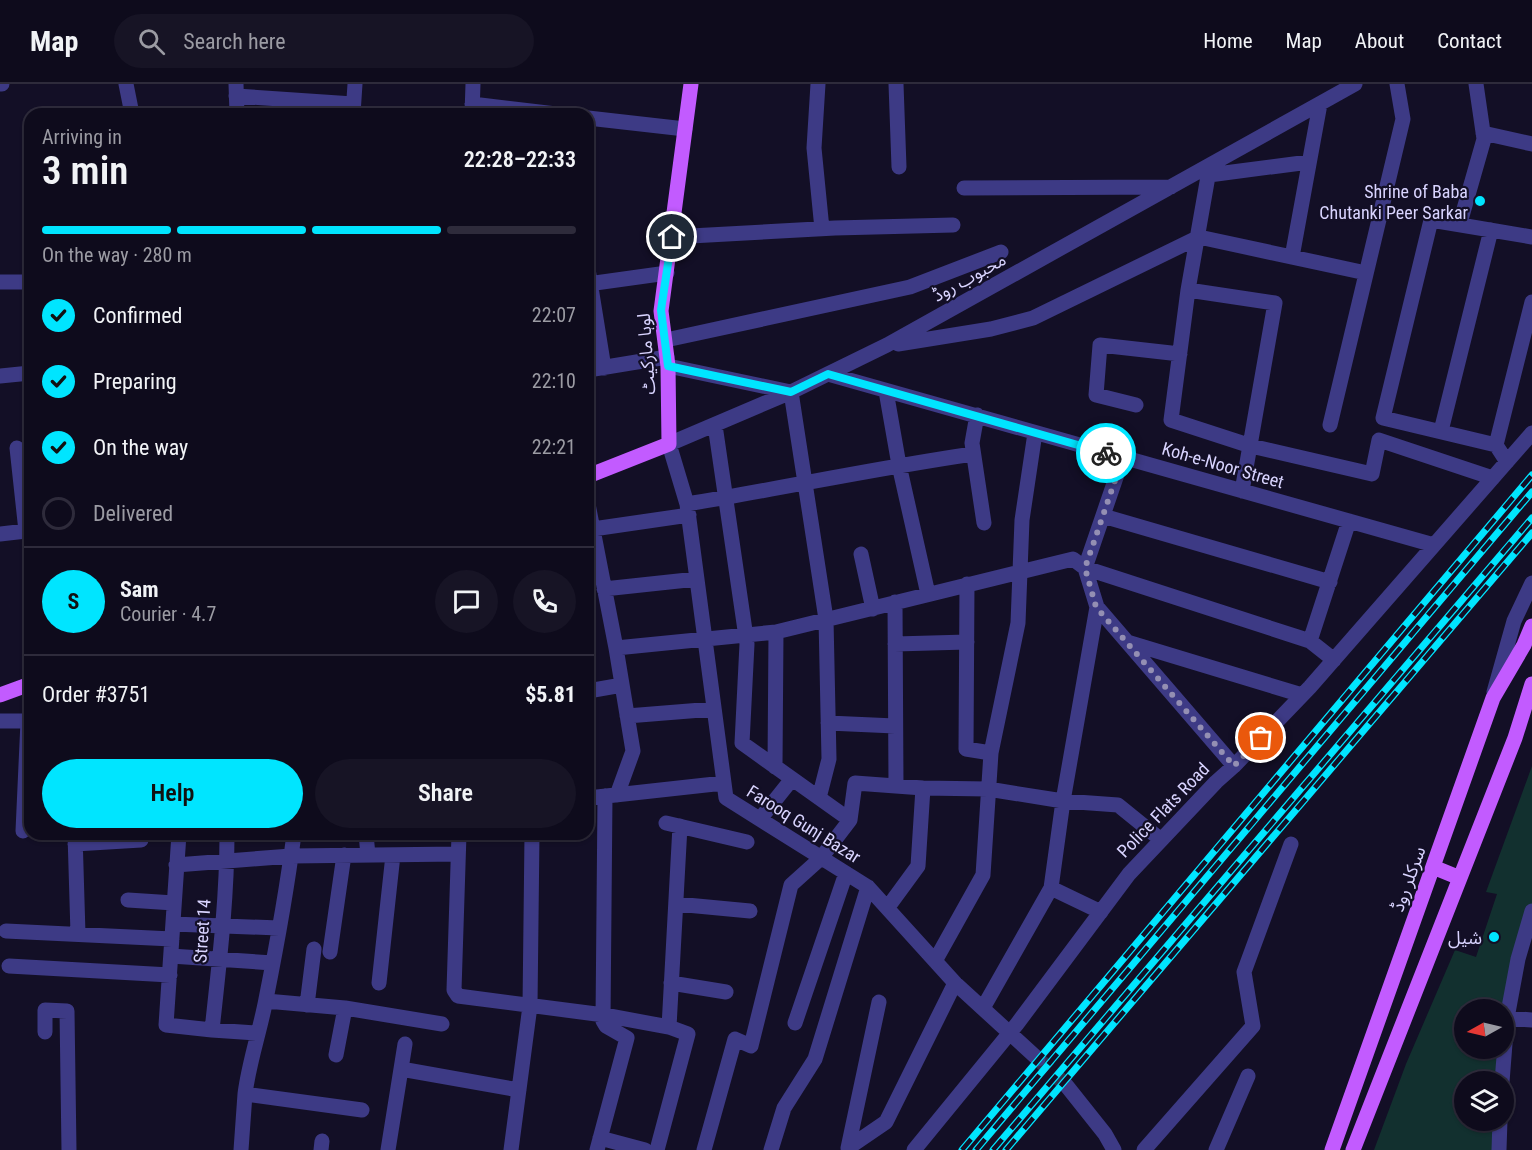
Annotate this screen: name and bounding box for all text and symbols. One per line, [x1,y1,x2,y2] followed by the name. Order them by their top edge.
[114,14,534,68] search box
[30,25,78,58] text: Map
[135,25,168,58] icon: search
[183,29,286,54] text: Search here
[1203,29,1253,53] text: Home
[1286,29,1322,53] text: Map
[1355,29,1404,53] text: About
[1437,29,1502,53] text: Contact
[42,125,122,149] text: Arriving in
[464,147,576,172] text: 22:28–22:33
[42,148,128,194] text: 3 min
[1319,181,1469,223] place label: Shrine of Baba Chutanki Peer Sarkar
[1473,194,1487,208] marker: Shrine of Baba Chutanki Peer Sarkar
[646,211,697,262] pin
[655,220,688,253] icon: home
[42,243,192,267] text: On the way · 280 m
[929,248,1010,307] street label: محبوب روڈ
[42,299,75,332] icon: check
[93,303,182,328] text: Confirmed
[532,303,576,327] text: 22:07
[633,312,660,396] street label: لوہا مارکیٹ
[42,365,75,398] icon: check
[93,369,177,394] text: Preparing
[532,369,576,393] text: 22:10
[1076,423,1136,483] courier
[42,431,75,464] icon: check
[93,435,188,460] text: On the way
[532,435,576,459] text: 22:21
[1090,437,1123,470] icon: bike
[1160,438,1286,492] street label: Koh-e-Noor Street
[93,501,173,526] text: Delivered
[435,570,498,633] button: chat
[513,570,576,633] button: phone
[120,577,159,602] text: Sam
[68,589,79,614] text: S
[120,602,216,626] text: Courier · 4.7
[42,682,150,707] text: Order #3751
[525,682,576,707] text: $5.81
[1235,712,1286,763] pin
[1244,721,1277,754] icon: bag
[1113,758,1213,862] street label: Police Flats Road
[42,759,303,828] button: Help
[315,759,576,828] button: Share
[743,781,865,868] street label: Farooq Gunj Bazar
[1387,844,1430,915] street label: سرکلر روڈ
[189,898,215,964] street label: Street 14
[1448,927,1482,949] place label: شیل
[1487,930,1501,944] marker: شیل
[1454,999,1514,1059] north arrow
[1454,999,1514,1131] map controls
[1454,1071,1514,1131] button: layers

